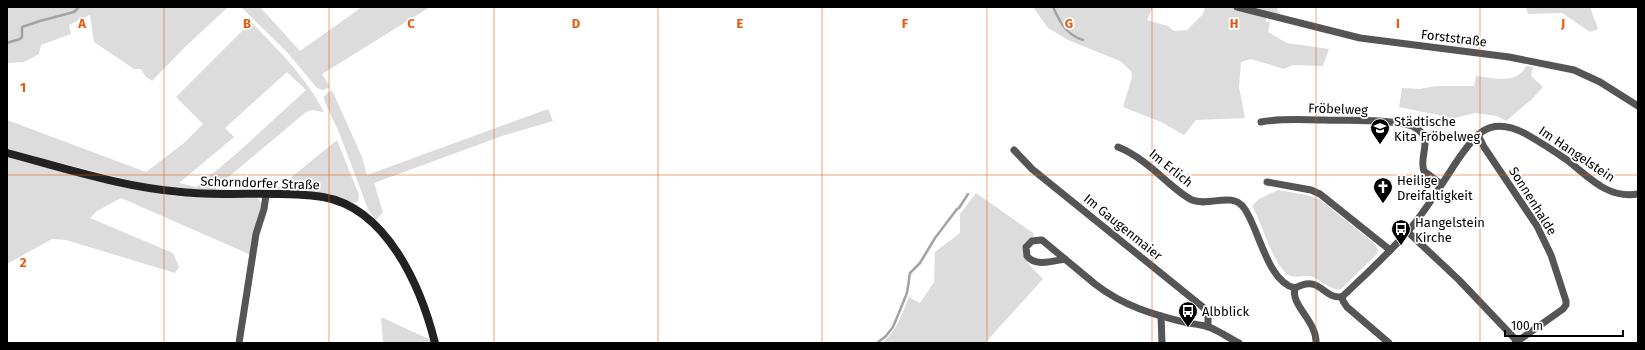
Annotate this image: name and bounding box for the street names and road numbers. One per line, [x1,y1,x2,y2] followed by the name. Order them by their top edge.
[1420,27,1488,49] street label: Forststraße
[1308,100,1368,118] street label: Fröbelweg
[1536,123,1618,185] street label: Im Hangelstein
[1146,146,1196,190] street label: Im Erlich
[1506,164,1560,238] street label: Sonnenhalde
[200,173,320,193] street label: Schorndorfer Straße
[1081,191,1165,263] street label: Im Gaugenmaier

